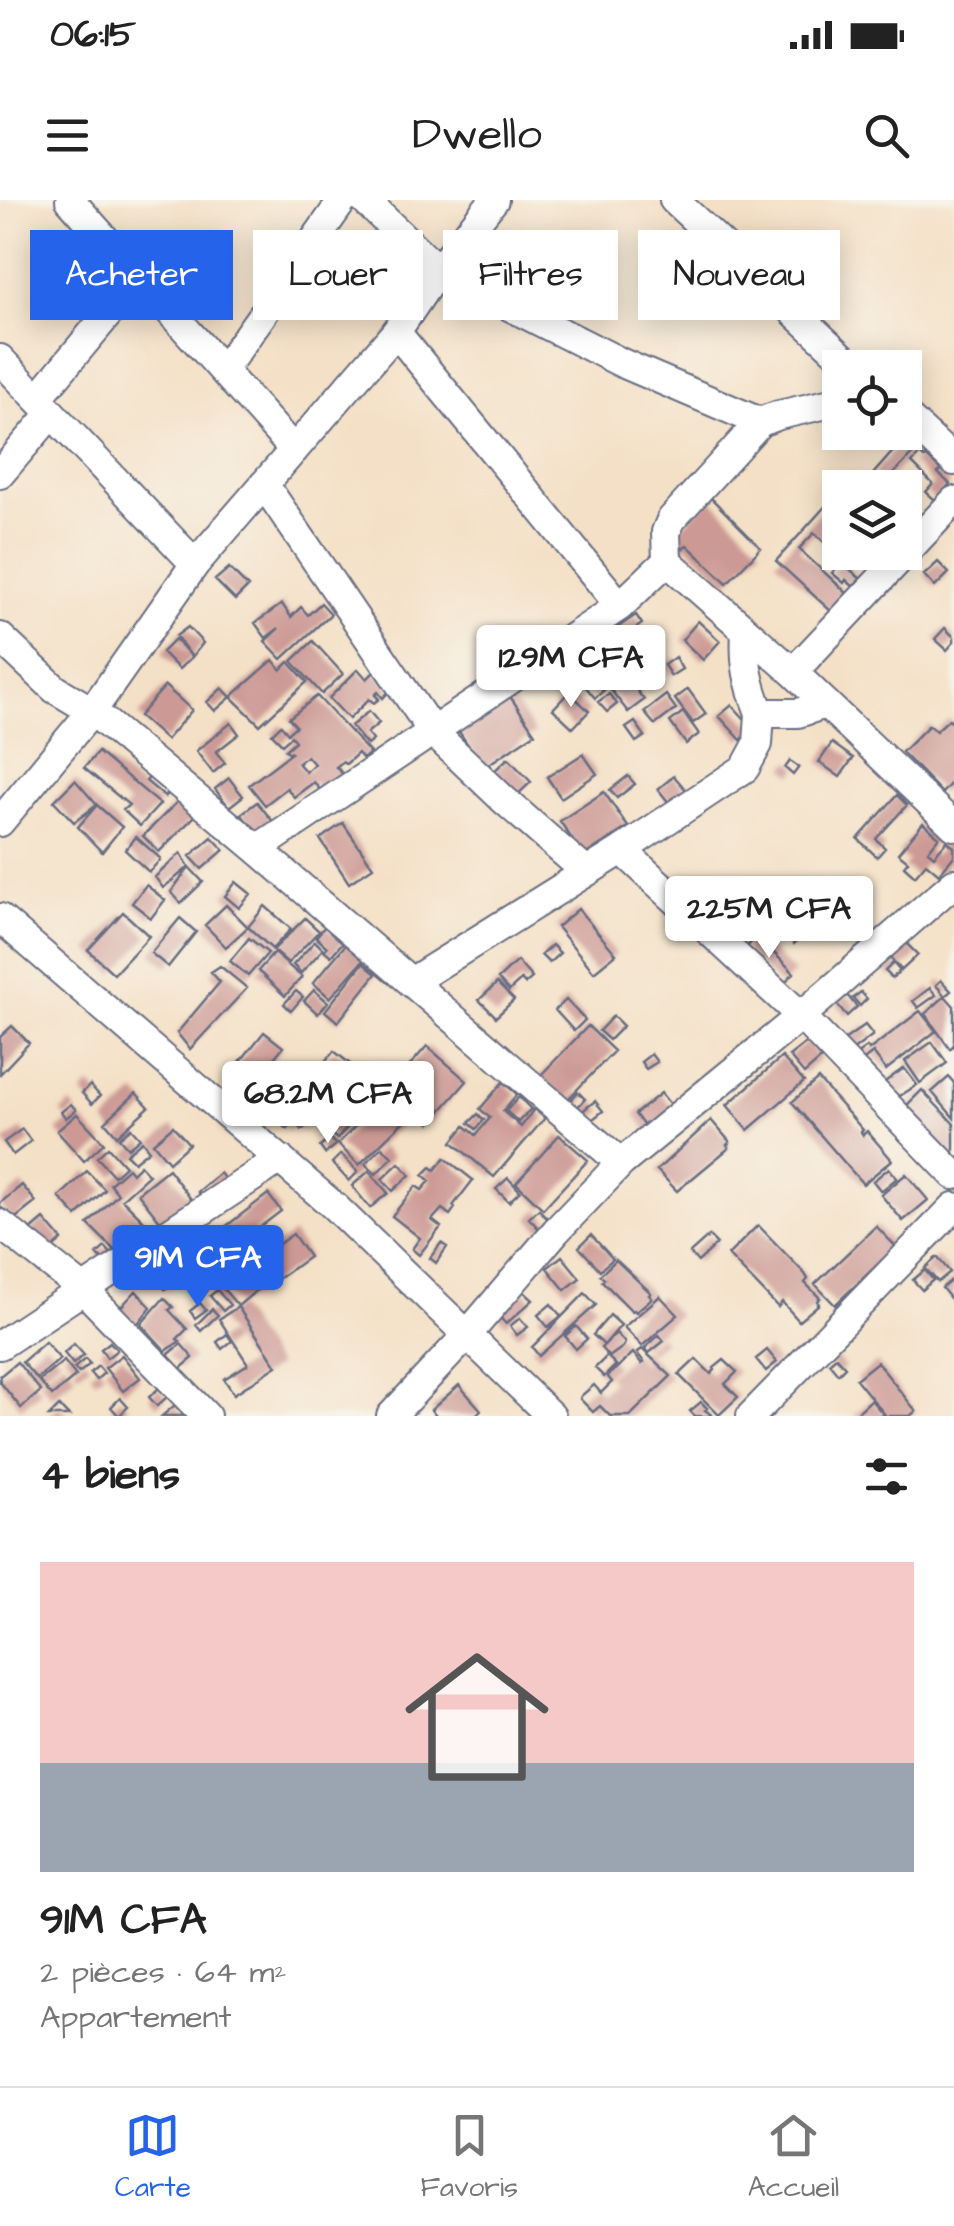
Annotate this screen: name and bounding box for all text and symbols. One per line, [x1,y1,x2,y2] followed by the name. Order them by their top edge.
[50,9,136,61] text: 06:15
[412,104,542,166] text: Dwello
[40,108,95,163] icon: menu
[859,108,914,163] icon: search
[30,230,233,320] chip: Acheter
[253,230,423,320] chip: Louer
[443,230,618,320] chip: Filtres
[638,230,840,320] chip: Nouveau
[822,350,922,570] map controls
[822,350,922,450] button: locate
[822,470,922,570] button: layers
[468,625,674,710] pin: 129M CFA
[498,635,644,680] text: 129M CFA
[666,876,872,961] pin: 225M CFA
[687,886,851,931] text: 225M CFA
[214,1061,442,1146] pin: 68.2M CFA
[244,1071,412,1116] text: 68.2M CFA
[106,1225,290,1310] pin: 91M CFA
[135,1235,261,1280] text: 91M CFA
[40,1447,180,1505] text: 4 biens
[859,1449,914,1504] icon: filters
[387,1627,567,1807] icon: home
[40,1892,207,1950] text: 91M CFA
[40,1950,286,1995] text: 2 pièces · 64 m²
[40,1995,231,2040] text: Appartement
[115,2108,191,2207] tab: Carte
[420,2108,518,2207] tab: Favoris
[748,2108,839,2207] tab: Accueil

